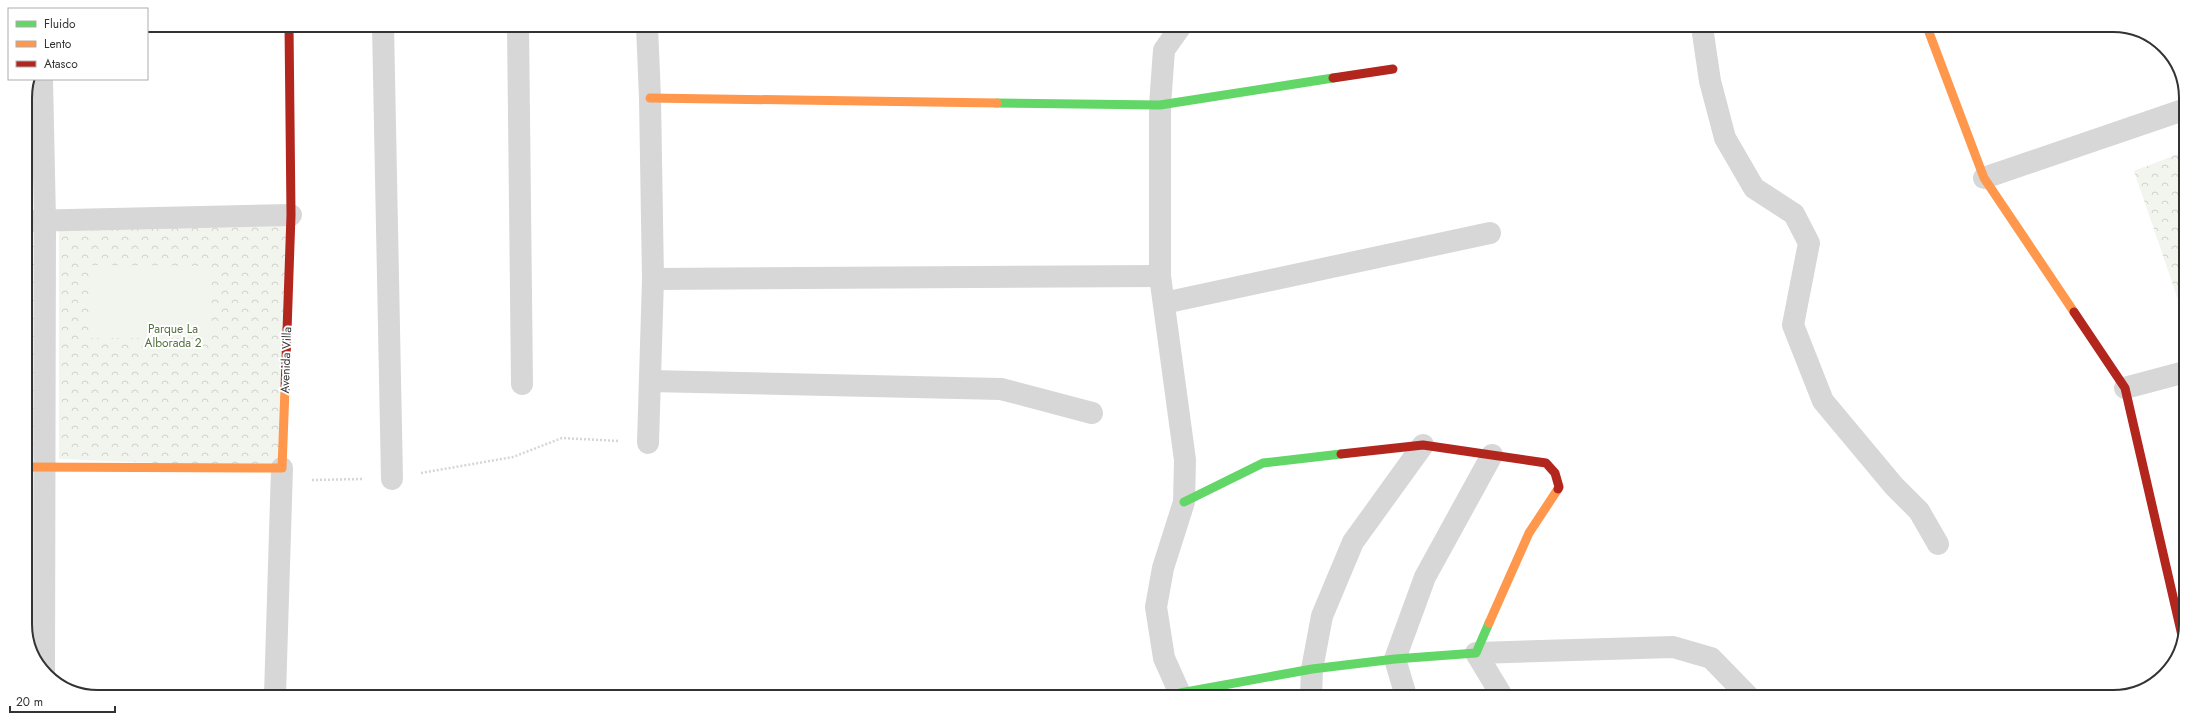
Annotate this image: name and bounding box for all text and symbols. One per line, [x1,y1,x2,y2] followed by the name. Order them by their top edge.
[8,8,148,80] legend
[44,15,76,33] text: Fluido
[44,35,72,53] text: Lento
[44,55,78,73] text: Atasco
[144,320,202,352] park label: Parque La Alborada 2
[276,326,296,394] street label: Avenida Villa
[10,688,115,714] scale bar
[16,693,43,711] text: 20 m

